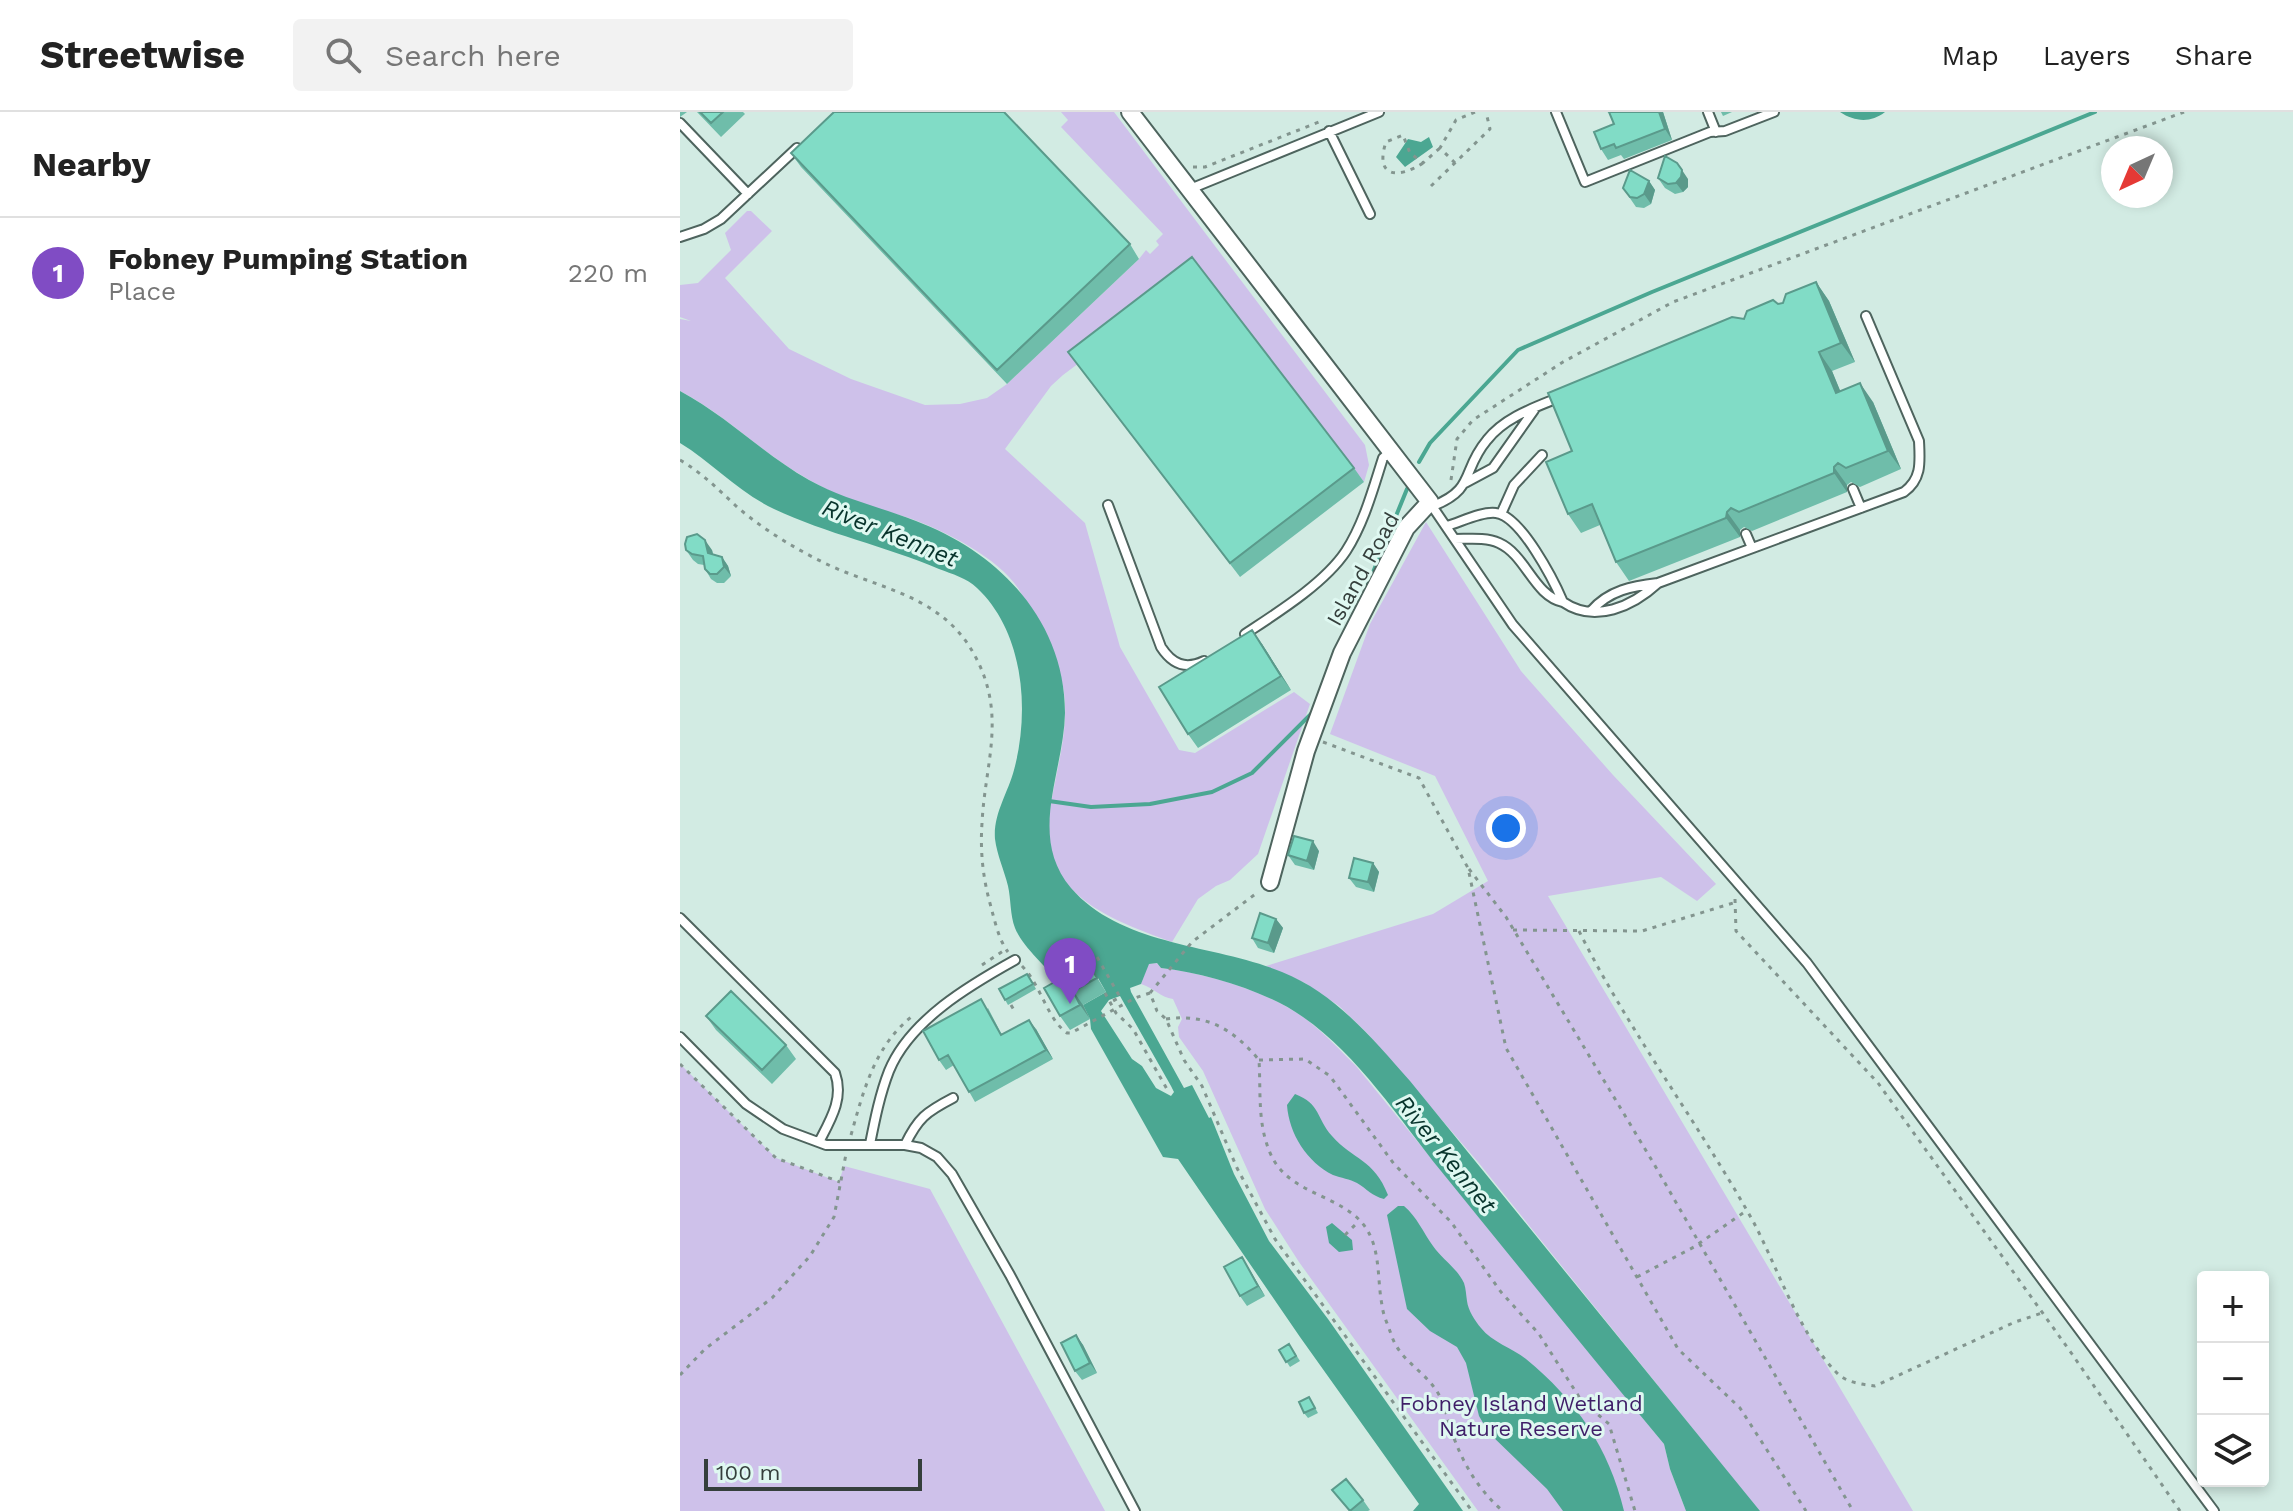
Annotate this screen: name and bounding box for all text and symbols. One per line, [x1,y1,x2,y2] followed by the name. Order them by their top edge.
[293,19,853,91] search box
[40,33,245,77] text: Streetwise
[321,33,365,77] icon: search
[385,38,561,73] text: Search here
[1942,39,1999,72] text: Map
[2043,39,2131,72] text: Layers
[2175,39,2253,72] text: Share
[2101,136,2173,208] north arrow
[32,144,151,184] text: Nearby
[108,241,468,276] text: Fobney Pumping Station
[52,258,64,288] text: 1
[568,258,648,288] text: 220 m
[108,276,176,306] text: Place
[818,493,963,573] water label: River Kennet
[1322,508,1404,630] street label: Island Road
[1486,808,1526,848] your location
[1044,938,1096,1004] pin: 1
[1390,1089,1503,1220] water label: River Kennet
[2197,1271,2269,1487] map controls
[2197,1271,2269,1343] button: +
[2197,1343,2269,1415] button: −
[1399,1391,1643,1441] park label: Fobney Island Wetland Nature Reserve
[2197,1415,2269,1487] button: layers
[704,1455,922,1491] scale bar
[716,1460,780,1485] text: 100 m

